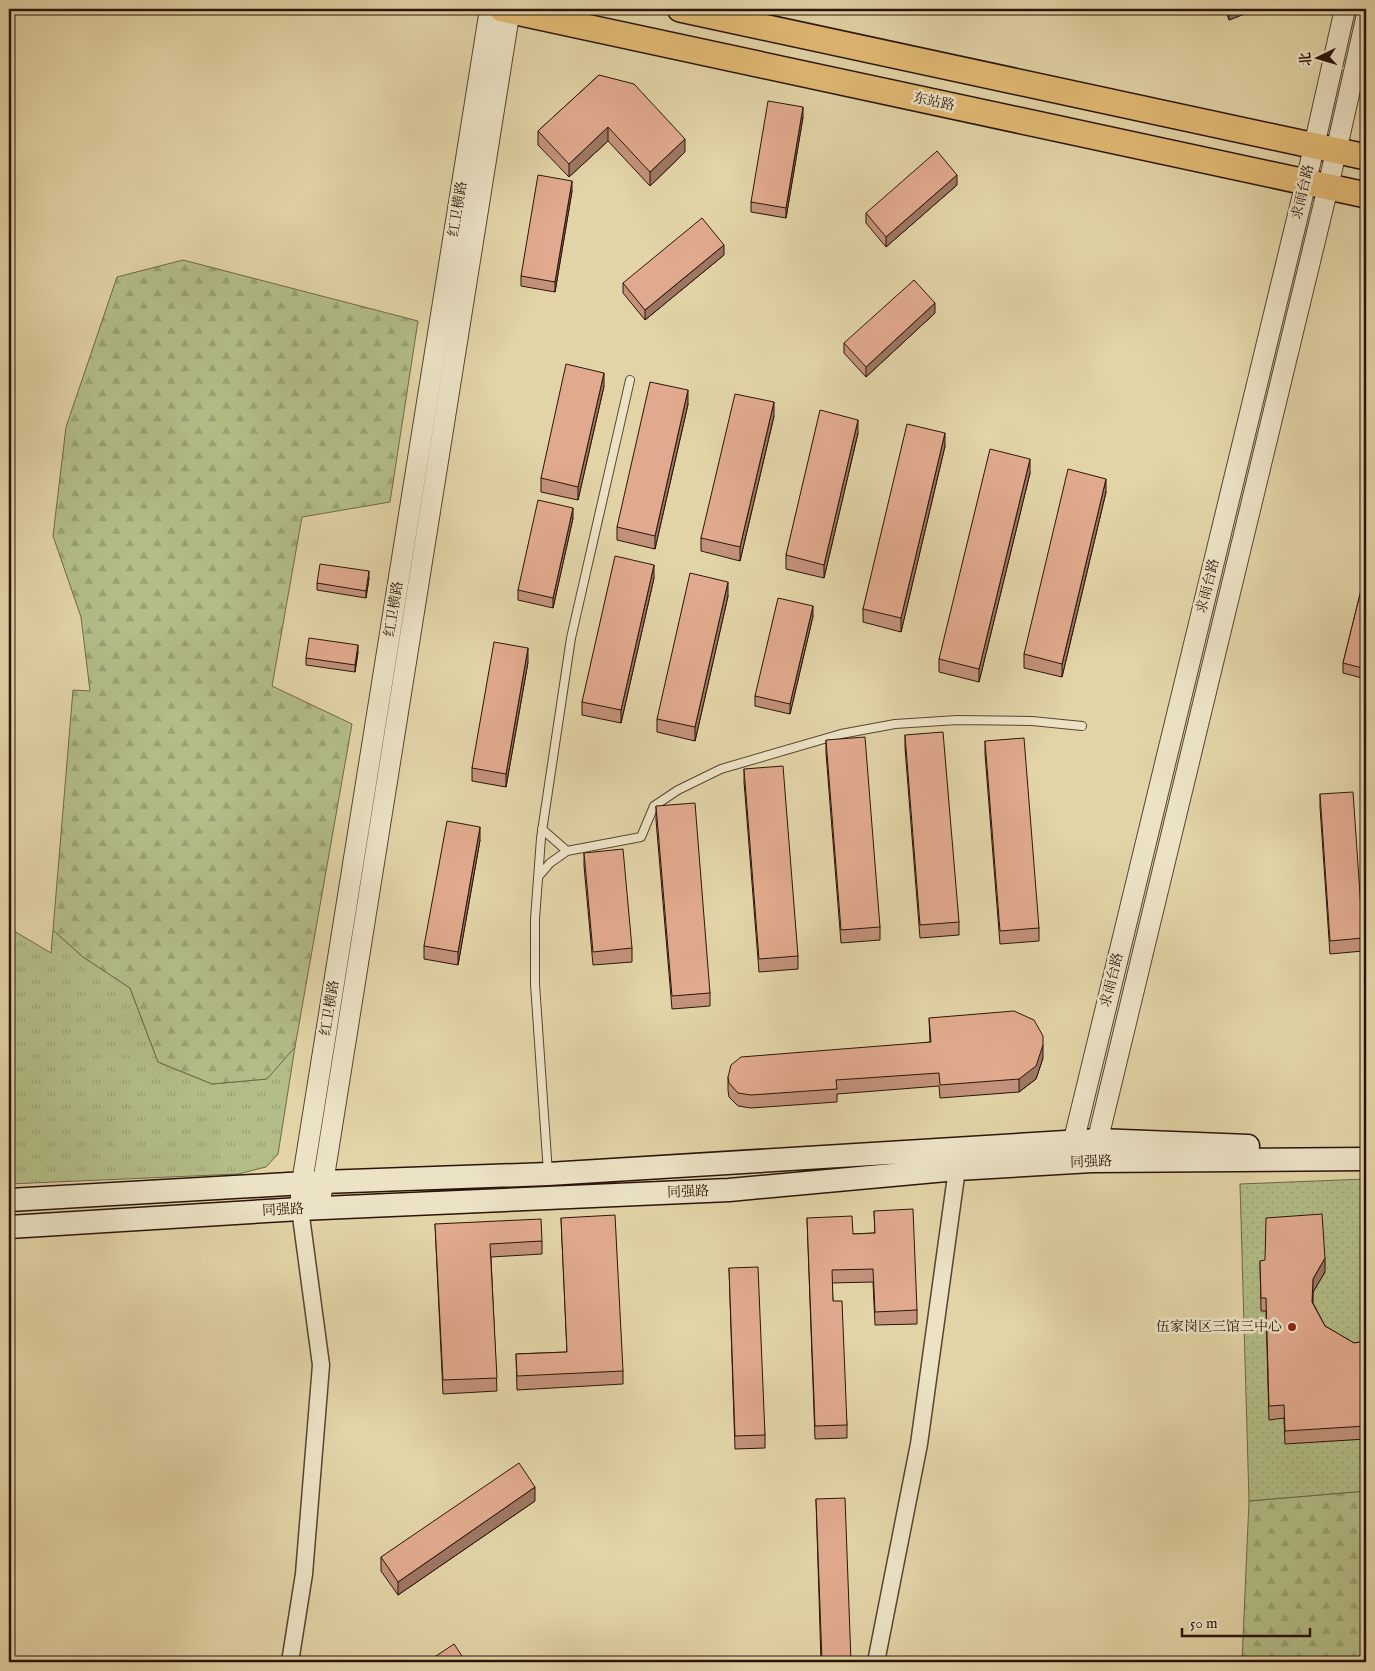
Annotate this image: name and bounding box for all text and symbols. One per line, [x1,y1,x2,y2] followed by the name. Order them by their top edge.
[1292,32,1342,82] north arrow
[1296,51,1316,67] text: 北
[912,89,956,115] street label: 东站路
[1288,163,1318,221] street label: 求雨台路
[445,180,471,238] street label: 红卫横路
[1192,557,1224,615] street label: 求雨台路
[381,580,407,638] street label: 红卫横路
[1096,951,1128,1009] street label: 求雨台路
[317,979,343,1037] street label: 红卫横路
[1070,1152,1112,1172] street label: 同强路
[667,1182,709,1202] street label: 同强路
[262,1200,304,1220] street label: 同强路
[1156,1318,1282,1336] place label: 伍家岗区三馆三中心
[1286,1321,1298,1333] marker: 伍家岗区三馆三中心
[1182,1606,1310,1638] scale bar
[1190,1614,1218,1633] text: 50 m

